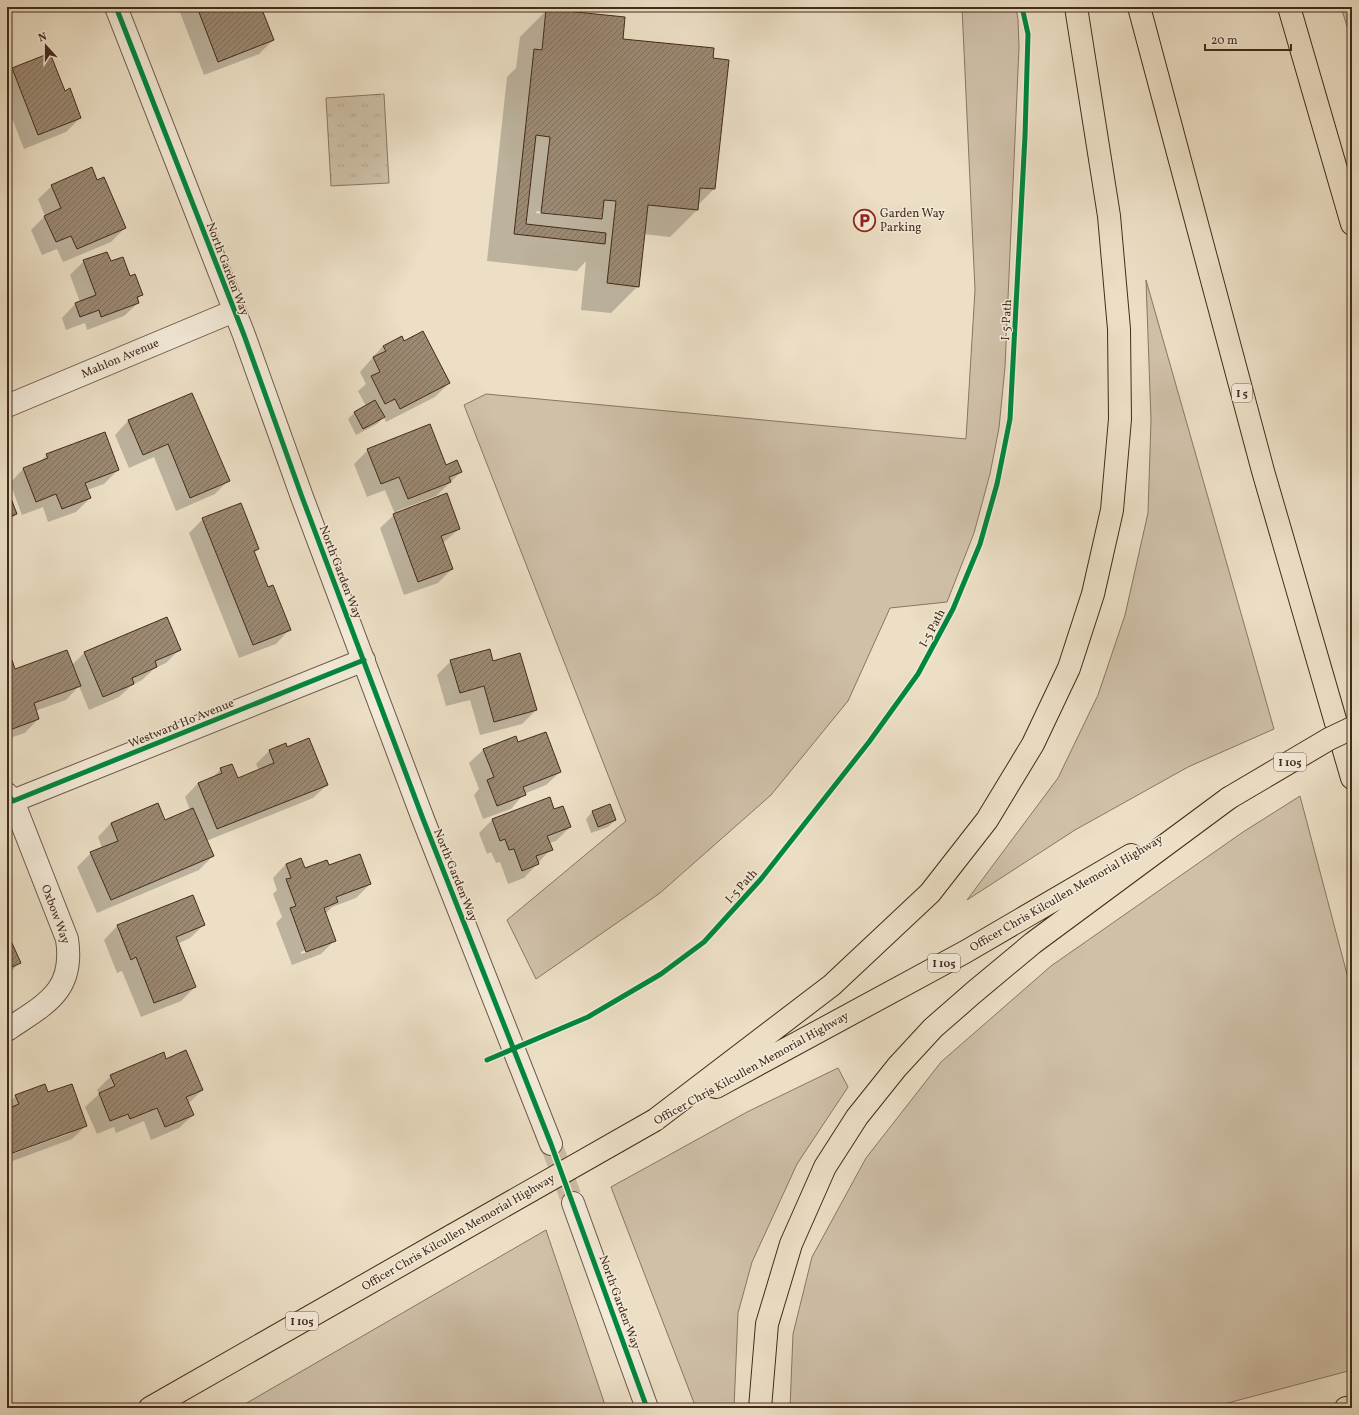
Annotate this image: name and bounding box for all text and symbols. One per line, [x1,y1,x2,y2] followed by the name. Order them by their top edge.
[26,26,66,66] north arrow
[1205,26,1291,52] scale bar
[37,30,49,46] text: N
[1211,33,1238,49] text: 20 m
[880,206,945,236] place label: Garden Way Parking
[852,207,878,233] parking icon: Garden Way Parking
[202,220,252,319] street label: North Garden Way
[998,299,1016,341] street label: I-5 Path
[79,335,162,383] street label: Mahlon Avenue
[1232,384,1252,402] road number: I 5
[315,523,365,622] street label: North Garden Way
[916,607,950,650] street label: I-5 Path
[126,695,237,752] street label: Westward Ho Avenue
[1274,753,1306,771] road number: I 105
[429,827,481,925] street label: North Garden Way
[967,831,1167,956] street label: Officer Chris Kilcullen Memorial Highway
[722,866,761,907] street label: I-5 Path
[37,882,73,947] street label: Oxbow Way
[928,954,960,972] road number: I 105
[651,1008,852,1129] street label: Officer Chris Kilcullen Memorial Highway
[359,1170,559,1295] street label: Officer Chris Kilcullen Memorial Highway
[595,1253,644,1352] street label: North Garden Way
[286,1312,318,1330] road number: I 105

